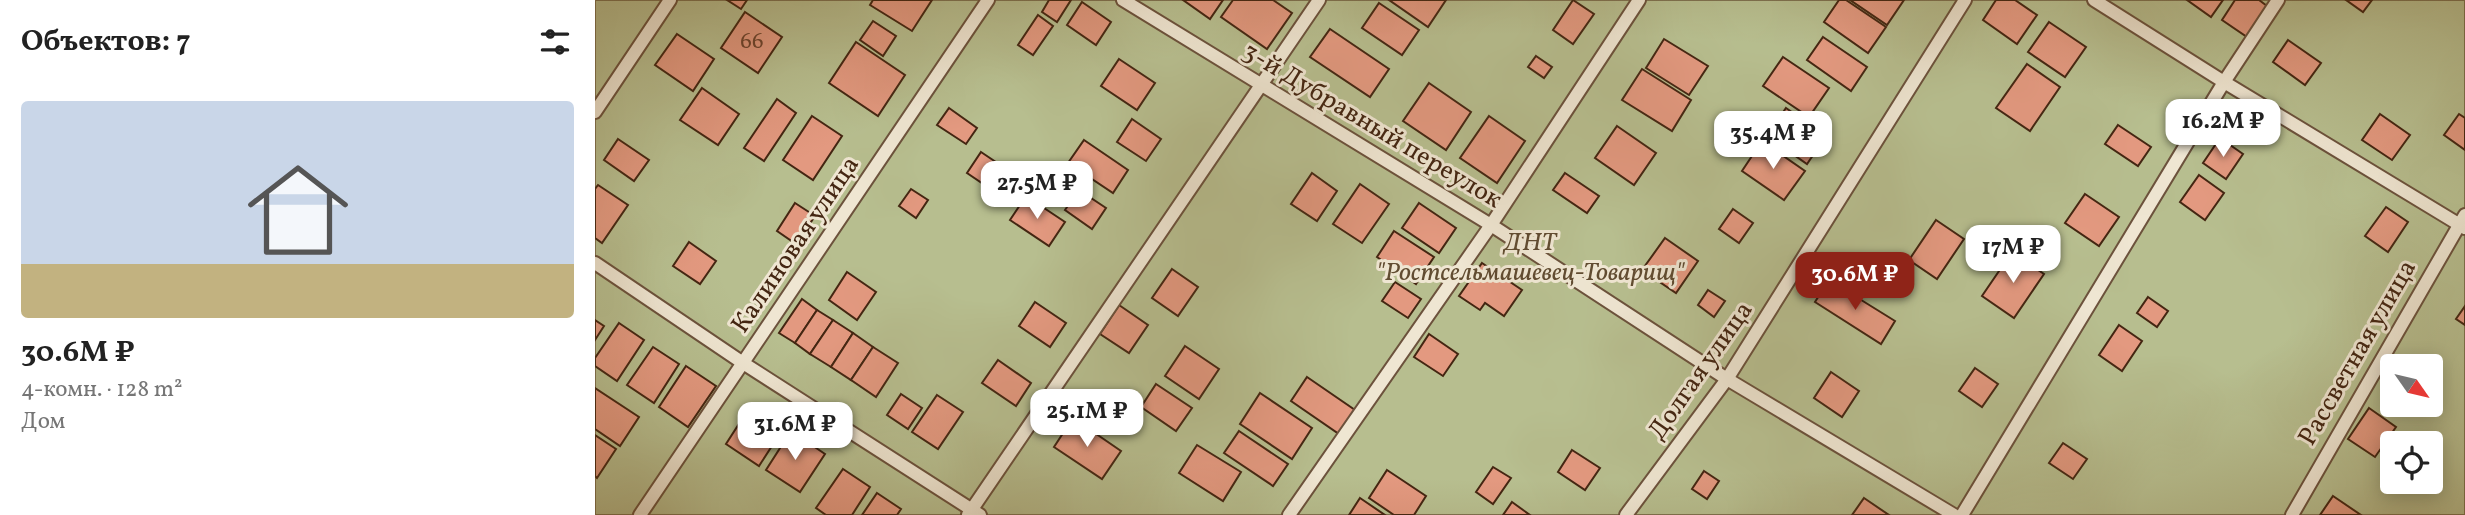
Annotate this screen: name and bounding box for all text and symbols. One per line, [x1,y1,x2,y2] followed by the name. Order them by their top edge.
[21,21,191,63] text: Объектов: 7
[536,23,574,61] icon: filters
[740,26,764,58] house number: 66
[1235,34,1509,218] street label: 3-й Дубравный переулок
[2158,100,2288,159] pin: 16.2M ₽
[2182,106,2264,138] text: 16.2M ₽
[1708,111,1838,171] pin: 35.4M ₽
[1730,118,1816,150] text: 35.4M ₽
[235,147,361,273] icon: home
[723,149,869,341] street label: Калиновая улица
[972,162,1102,221] pin: 27.5M ₽
[997,168,1077,200] text: 27.5M ₽
[1376,225,1686,291] park label: ДНТ "Ростсельмашевец-Товарищ"
[1964,226,2062,285] pin: 17M ₽
[1982,232,2044,264] text: 17M ₽
[1790,252,1920,312] pin: 30.6M ₽
[2290,254,2426,452] street label: Рассветная улица
[1811,259,1899,291] text: 30.6M ₽
[1640,295,1762,447] street label: Долгая улица
[21,332,135,374] text: 30.6M ₽
[2380,354,2443,416] north arrow
[2380,354,2443,494] map controls
[21,374,183,406] text: 4-комн. · 128 m²
[1022,390,1152,449] pin: 25.1M ₽
[1046,396,1128,428] text: 25.1M ₽
[730,402,860,462] pin: 31.6M ₽
[21,406,65,438] text: Дом
[754,409,836,441] text: 31.6M ₽
[2380,431,2443,494] button: locate

